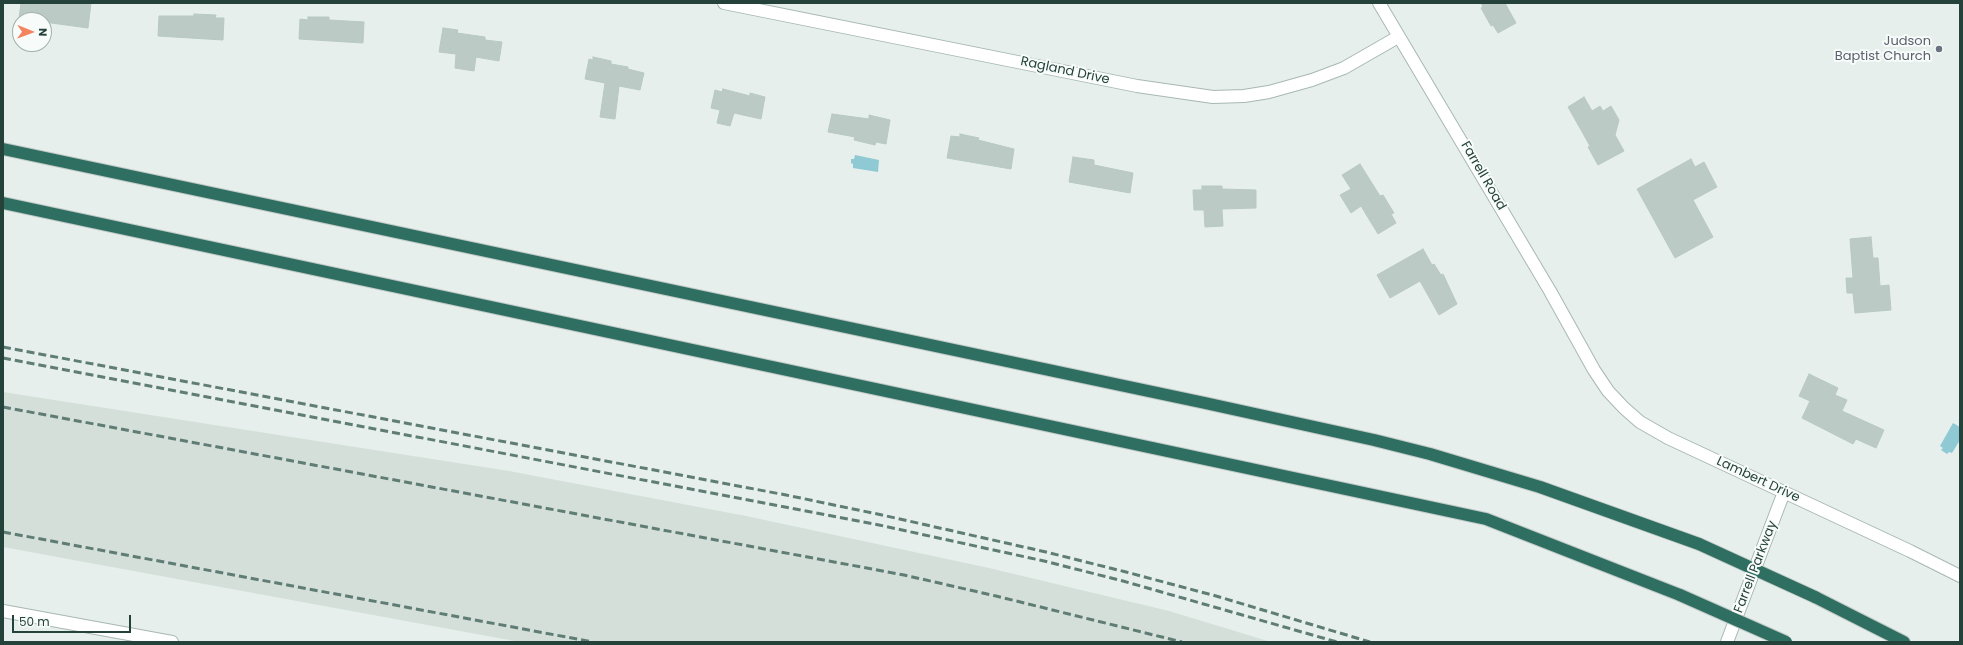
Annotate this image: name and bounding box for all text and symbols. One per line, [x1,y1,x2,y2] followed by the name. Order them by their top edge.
[12,12,52,52] north arrow
[35,28,51,36] text: N
[1835,34,1931,65] place label: Judson Baptist Church
[1934,44,1944,54] marker: Judson Baptist Church
[1019,54,1111,88] street label: Ragland Drive
[1457,139,1509,213] street label: Farrell Road
[1714,454,1802,506] street label: Lambert Drive
[1731,519,1781,615] street label: Farrell Parkway
[14,607,133,633] scale bar
[19,613,50,630] text: 50 m

